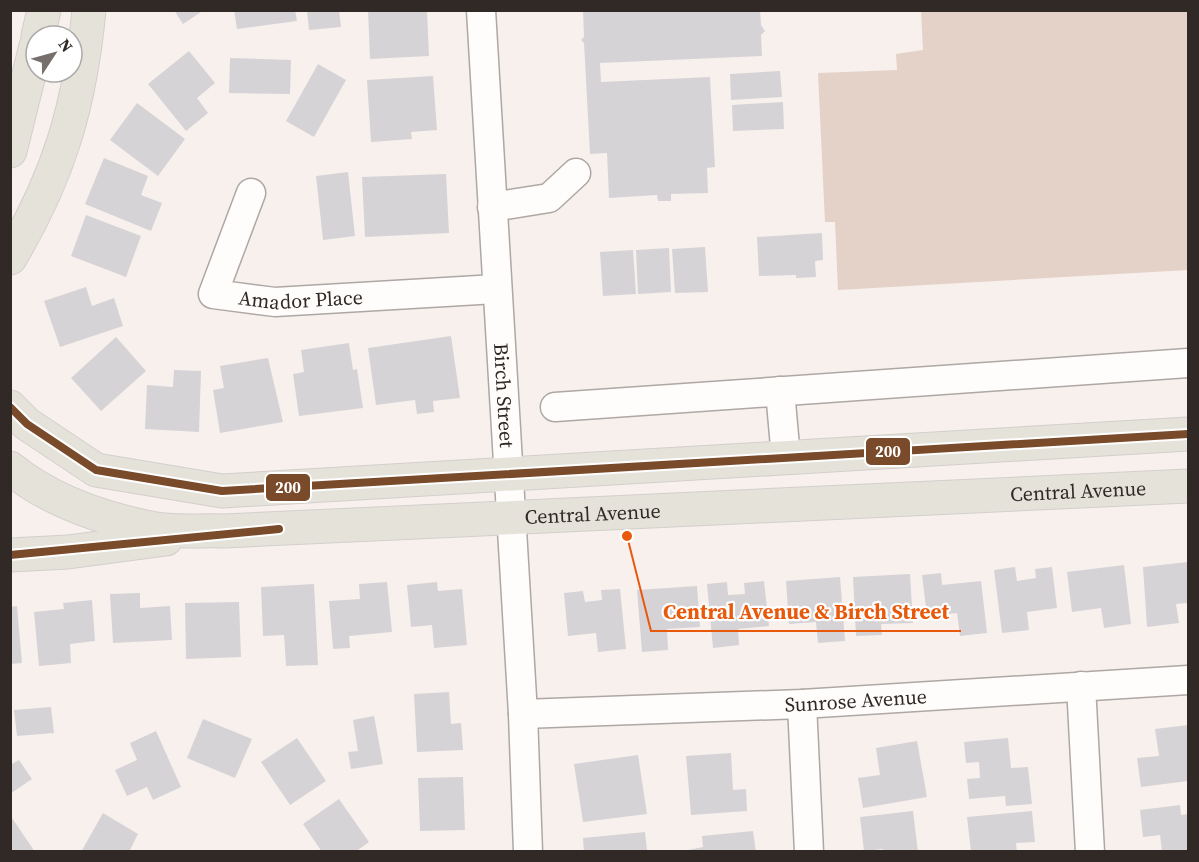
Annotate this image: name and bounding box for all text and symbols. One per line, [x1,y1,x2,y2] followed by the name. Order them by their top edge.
[24,24,84,84] north arrow
[54,34,79,57] text: N
[237,283,364,317] street label: Amador Place
[487,342,521,449] street label: Birch Street
[865,437,911,466] line badge: 200
[875,440,901,462] text: 200
[265,473,311,502] line badge: 200
[1009,474,1147,508] street label: Central Avenue
[275,476,301,498] text: 200
[524,497,661,531] street label: Central Avenue
[651,592,961,631] callout: Central Avenue & Birch Street
[663,597,949,626] text: Central Avenue & Birch Street
[784,682,928,719] street label: Sunrose Avenue

